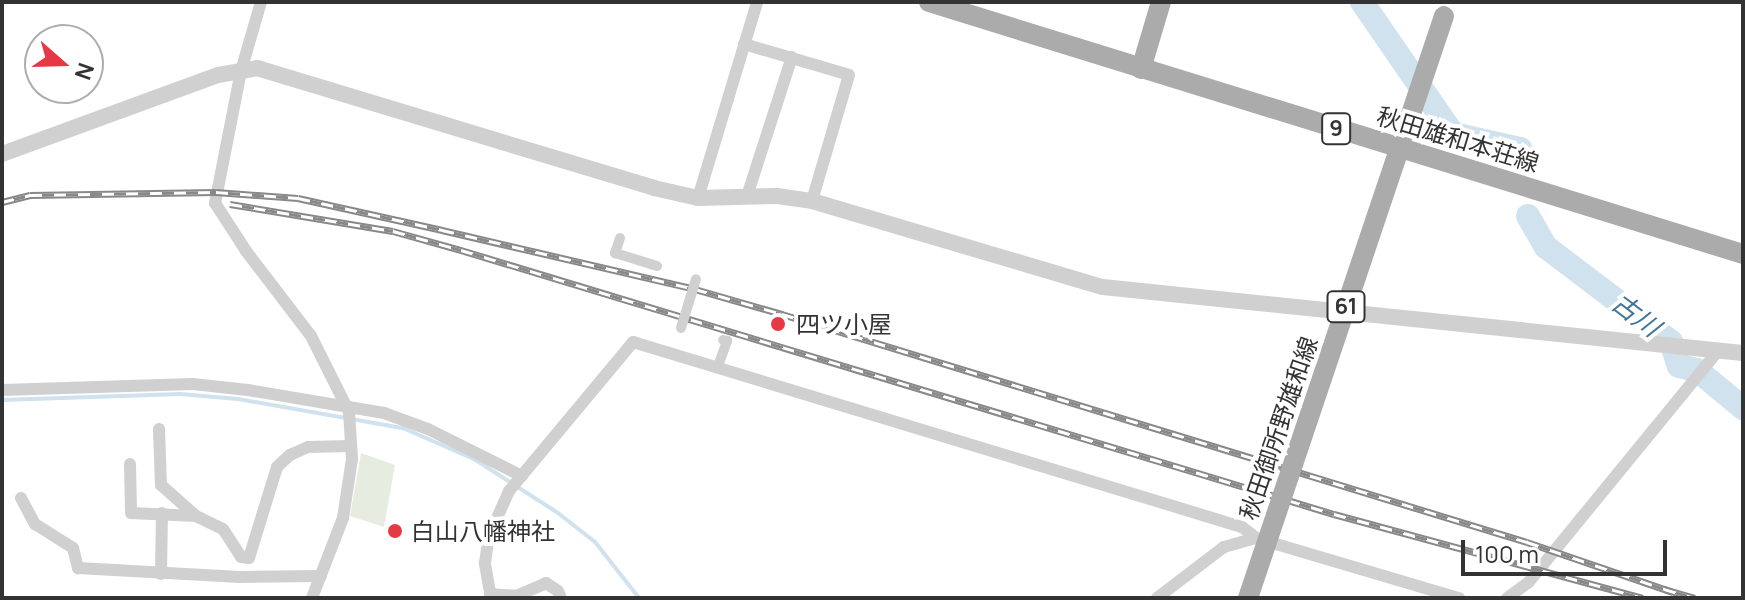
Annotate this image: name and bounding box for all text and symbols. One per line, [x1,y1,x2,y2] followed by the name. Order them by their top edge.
[24,24,104,104] north arrow
[68,59,101,84] text: N
[1373,101,1543,177] street label: 秋田雄和本荘線
[1320,111,1352,147] road number: 9
[1606,287,1666,343] water label: 古川
[1326,289,1366,325] road number: 61
[796,310,892,338] place label: 四ツ小屋
[767,313,789,335] marker: 四ツ小屋
[1233,333,1323,523] street label: 秋田御所野雄和線
[411,517,555,545] place label: 白山八幡神社
[386,522,404,540] marker: 白山八幡神社
[1465,524,1671,574] scale bar
[1475,537,1539,570] text: 100 m

